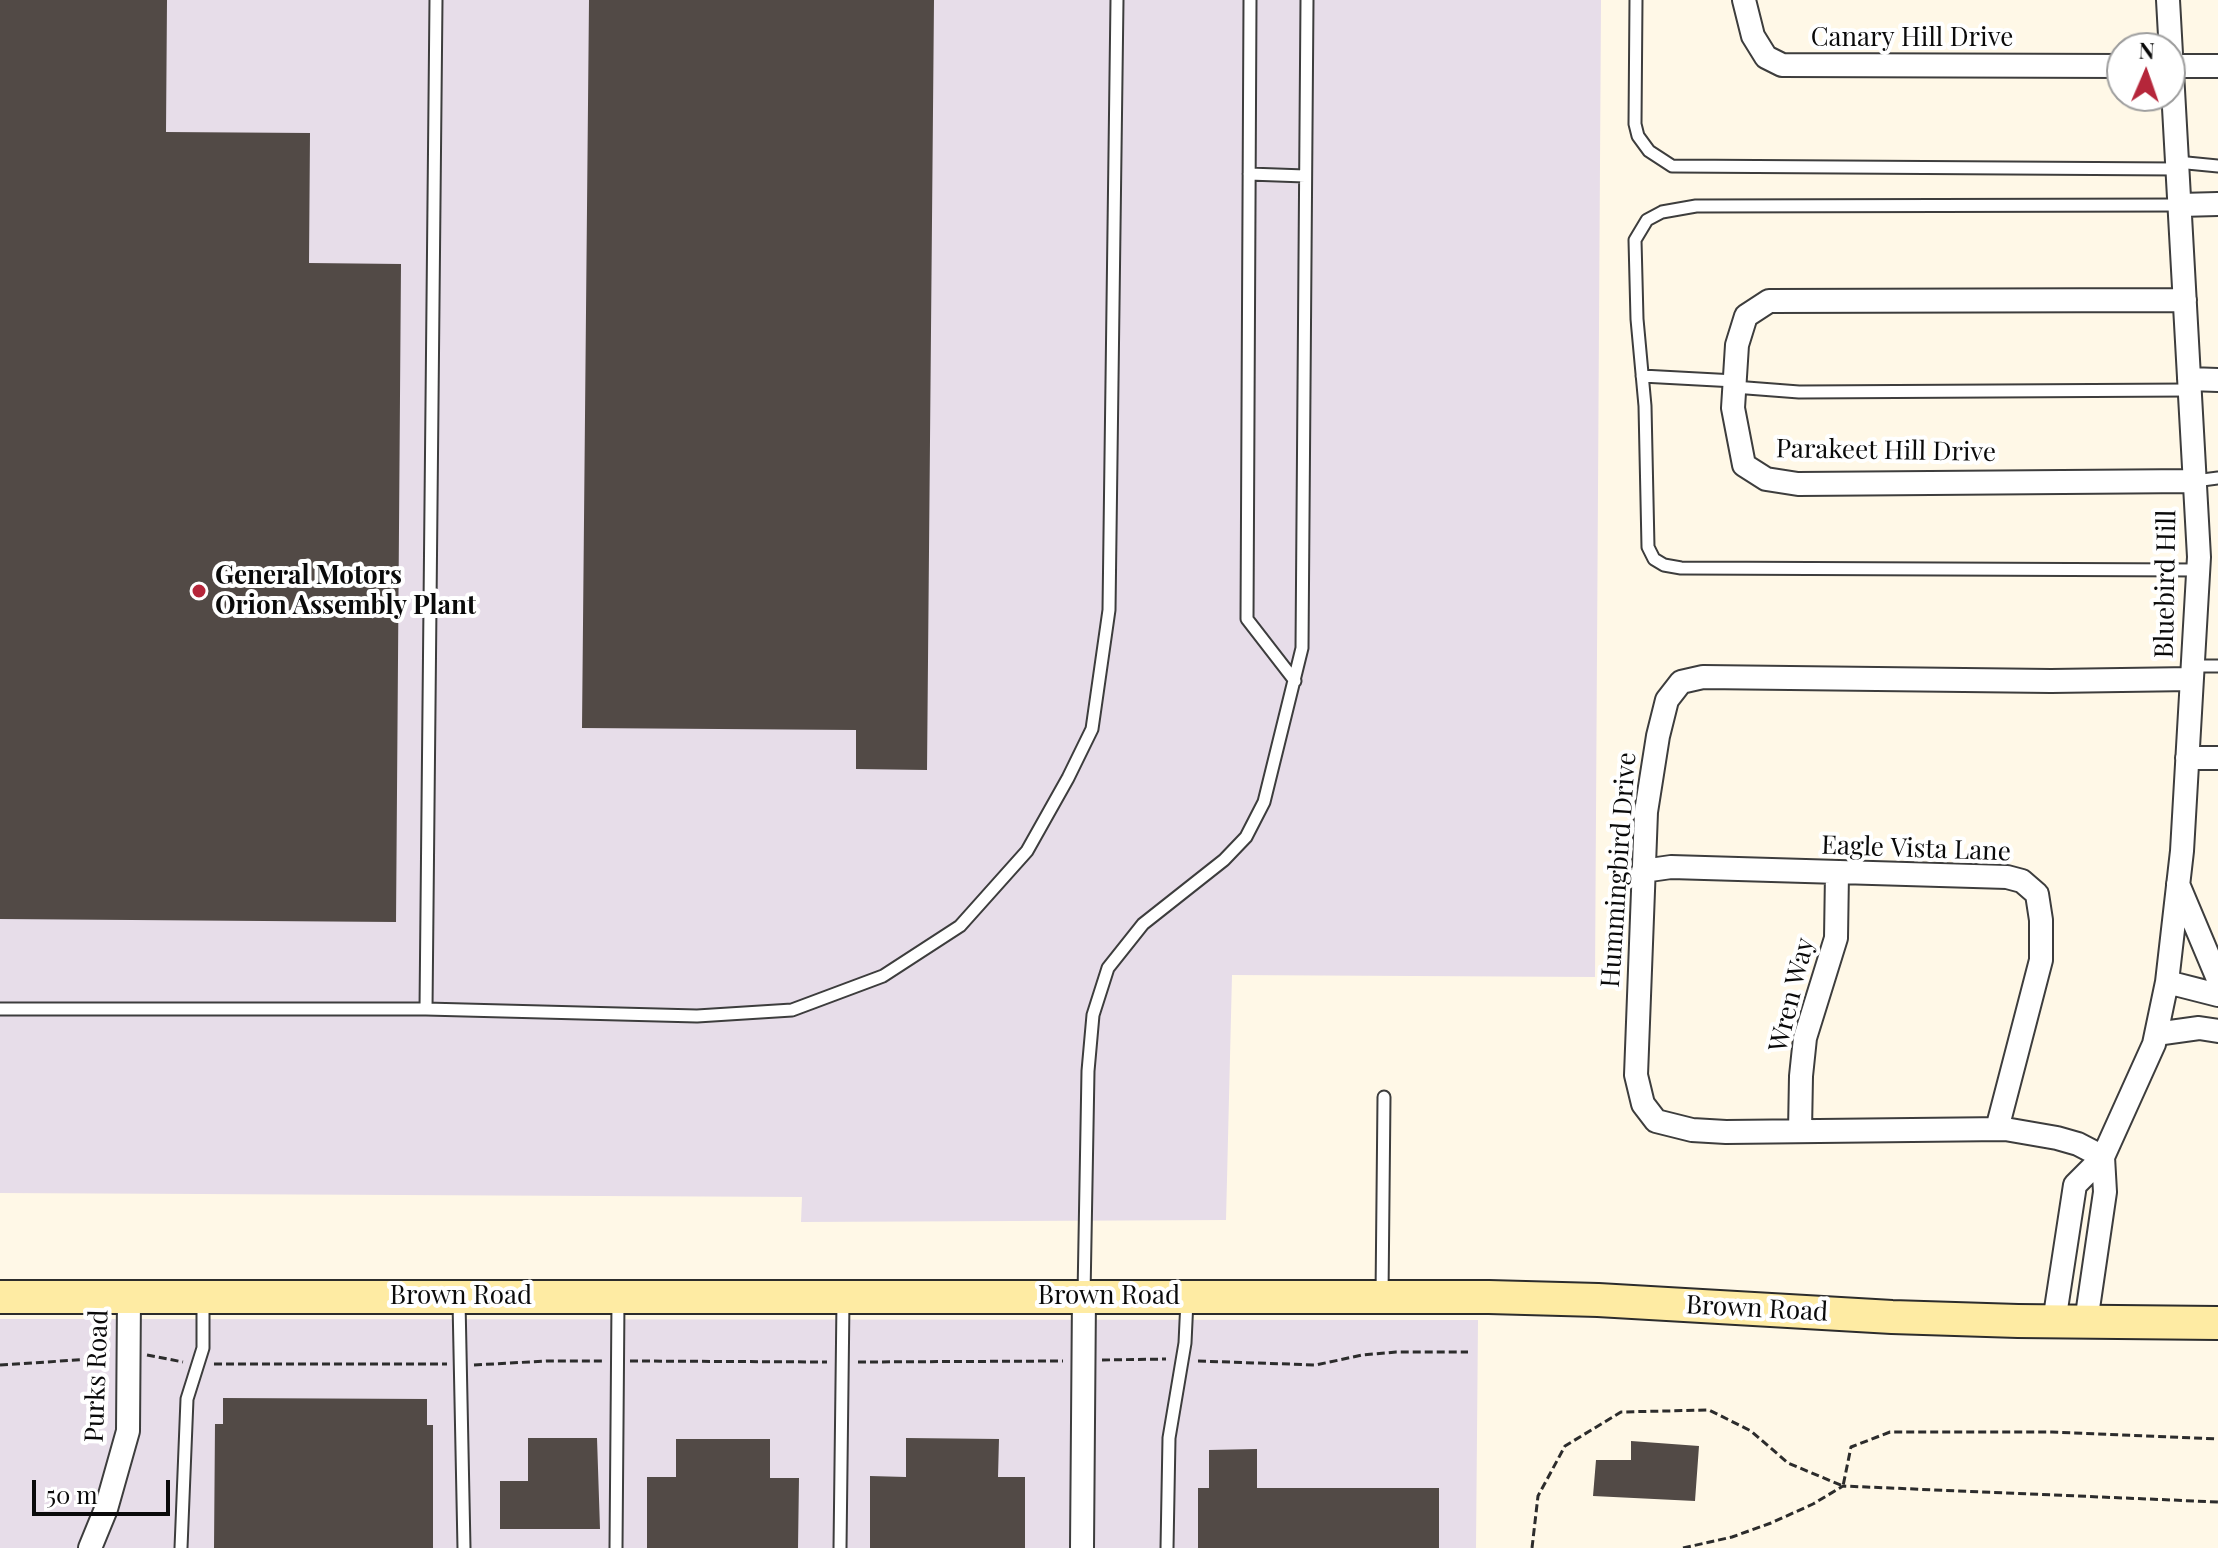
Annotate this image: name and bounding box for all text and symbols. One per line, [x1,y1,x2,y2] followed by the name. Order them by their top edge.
[1811,22,2013,54] street label: Canary Hill Drive
[2106,32,2186,112] north arrow
[2138,35,2155,65] text: N
[1776,433,1996,469] street label: Parakeet Hill Drive
[2149,509,2183,659] street label: Bluebird Hill
[215,560,476,622] place label: General Motors Orion Assembly Plant
[190,582,208,600] marker: General Motors Orion Assembly Plant
[1595,751,1643,989] street label: Hummingbird Drive
[1821,830,2011,868] street label: Eagle Vista Lane
[1763,935,1821,1055] street label: Wren Way
[390,1280,532,1312] street label: Brown Road
[1038,1280,1180,1312] street label: Brown Road
[1685,1290,1829,1328] street label: Brown Road
[79,1309,115,1443] street label: Purks Road
[36,1464,174,1514] scale bar
[46,1478,98,1510] text: 50 m

